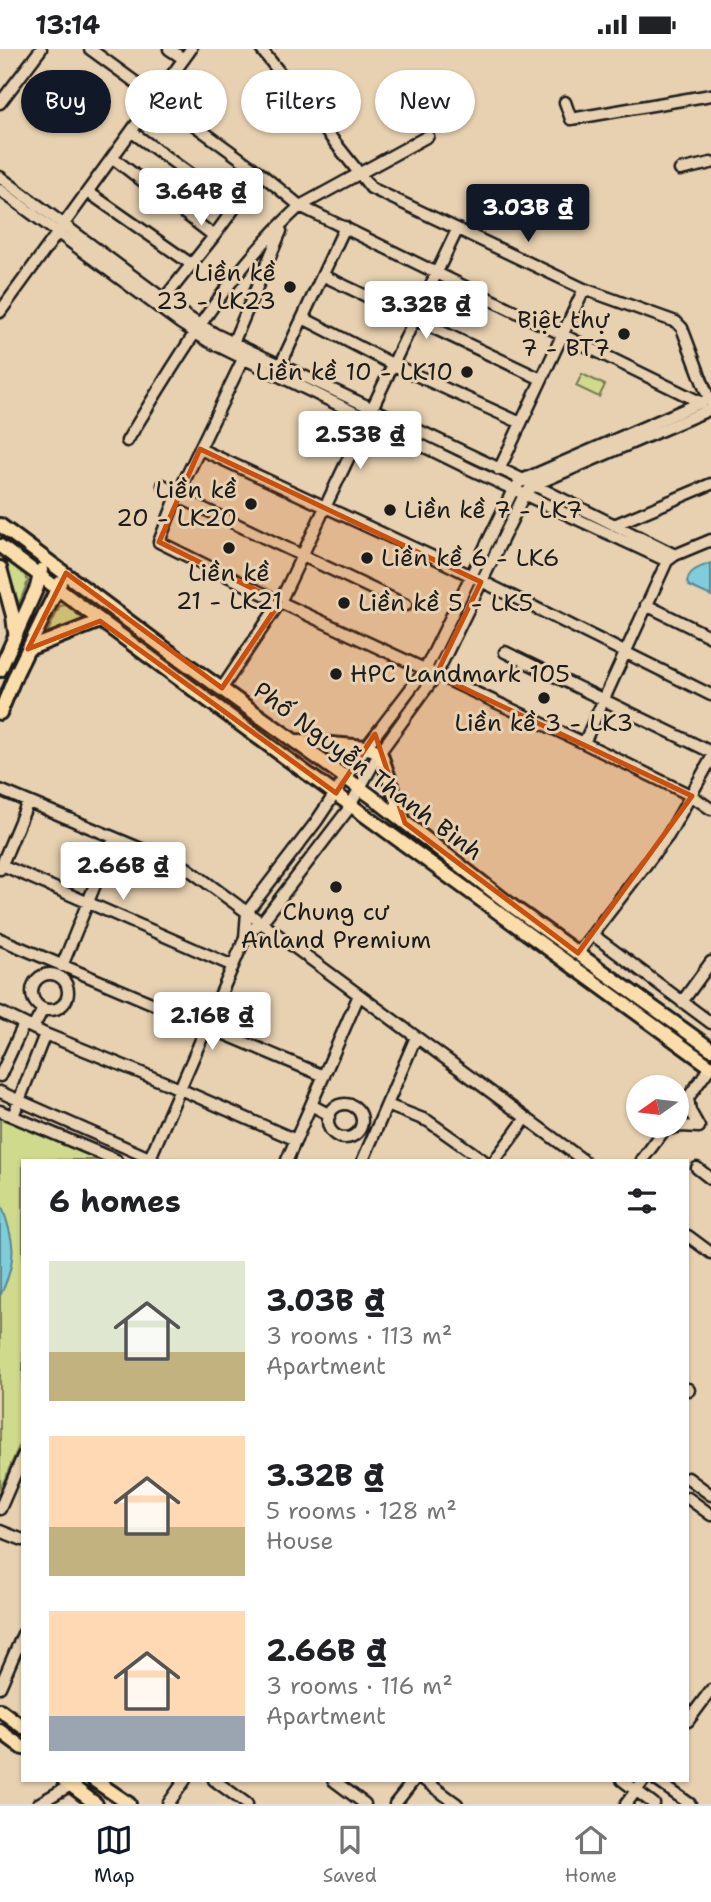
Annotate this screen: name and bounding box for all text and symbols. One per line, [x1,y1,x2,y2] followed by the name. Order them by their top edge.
[35,7,100,42] text: 13:14
[21,70,111,133] chip: Buy
[125,70,227,133] chip: Rent
[241,70,361,133] chip: Filters
[375,70,475,133] chip: New
[136,169,266,228] pin: 3.64B ₫
[155,176,247,206] text: 3.64B ₫
[463,185,593,244] pin: 3.03B ₫
[482,192,574,222] text: 3.03B ₫
[156,257,276,317] place label: Liền kề 23 - LK23
[282,279,298,295] marker: Liền kề 23 - LK23
[361,281,491,341] pin: 3.32B ₫
[381,289,471,319] text: 3.32B ₫
[517,304,611,364] place label: Biệt thự 7 - BT7
[616,326,632,342] marker: Biệt thự 7 - BT7
[256,356,453,388] place label: Liền kề 10 - LK10
[459,364,475,380] marker: Liền kề 10 - LK10
[295,411,425,471] pin: 2.53B ₫
[315,419,406,449] text: 2.53B ₫
[116,474,237,534] place label: Liền kề 20 - LK20
[404,494,583,526] place label: Liền kề 7 - LK7
[243,496,259,512] marker: Liền kề 20 - LK20
[382,502,398,518] marker: Liền kề 7 - LK7
[221,540,237,556] marker: Liền kề 21 - LK21
[381,542,560,574] place label: Liền kề 6 - LK6
[359,550,375,566] marker: Liền kề 6 - LK6
[176,557,282,617] place label: Liền kề 21 - LK21
[358,587,533,619] place label: Liền kề 5 - LK5
[336,595,352,611] marker: Liền kề 5 - LK5
[350,658,570,690] place label: HPC Landmark 105
[328,666,344,682] marker: HPC Landmark 105
[247,674,489,868] street label: Phố Nguyễn Thanh Bình
[536,690,552,706] marker: Liền kề 3 - LK3
[455,707,633,739] place label: Liền kề 3 - LK3
[58,843,188,902] pin: 2.66B ₫
[77,850,169,880] text: 2.66B ₫
[328,879,344,895] marker: Chung cư Anland Premium
[241,896,431,956] place label: Chung cư Anland Premium
[147,993,277,1052] pin: 2.16B ₫
[170,1000,254,1030] text: 2.16B ₫
[626,1075,690,1137] north arrow
[626,1075,689,1138] map controls
[49,1181,181,1222] text: 6 homes
[623,1182,661,1220] icon: filters
[266,1280,385,1321] text: 3.03B ₫
[105,1289,189,1373] icon: home
[266,1321,452,1351] text: 3 rooms · 113 m²
[266,1351,386,1381] text: Apartment
[266,1455,385,1496] text: 3.32B ₫
[105,1464,189,1548] icon: home
[266,1496,457,1526] text: 5 rooms · 128 m²
[266,1526,334,1556] text: House
[266,1630,387,1671] text: 2.66B ₫
[105,1639,189,1723] icon: home
[266,1671,453,1701] text: 3 rooms · 116 m²
[266,1701,386,1731] text: Apartment
[94,1821,135,1888] tab: Map
[323,1821,377,1888] tab: Saved
[565,1821,617,1888] tab: Home

